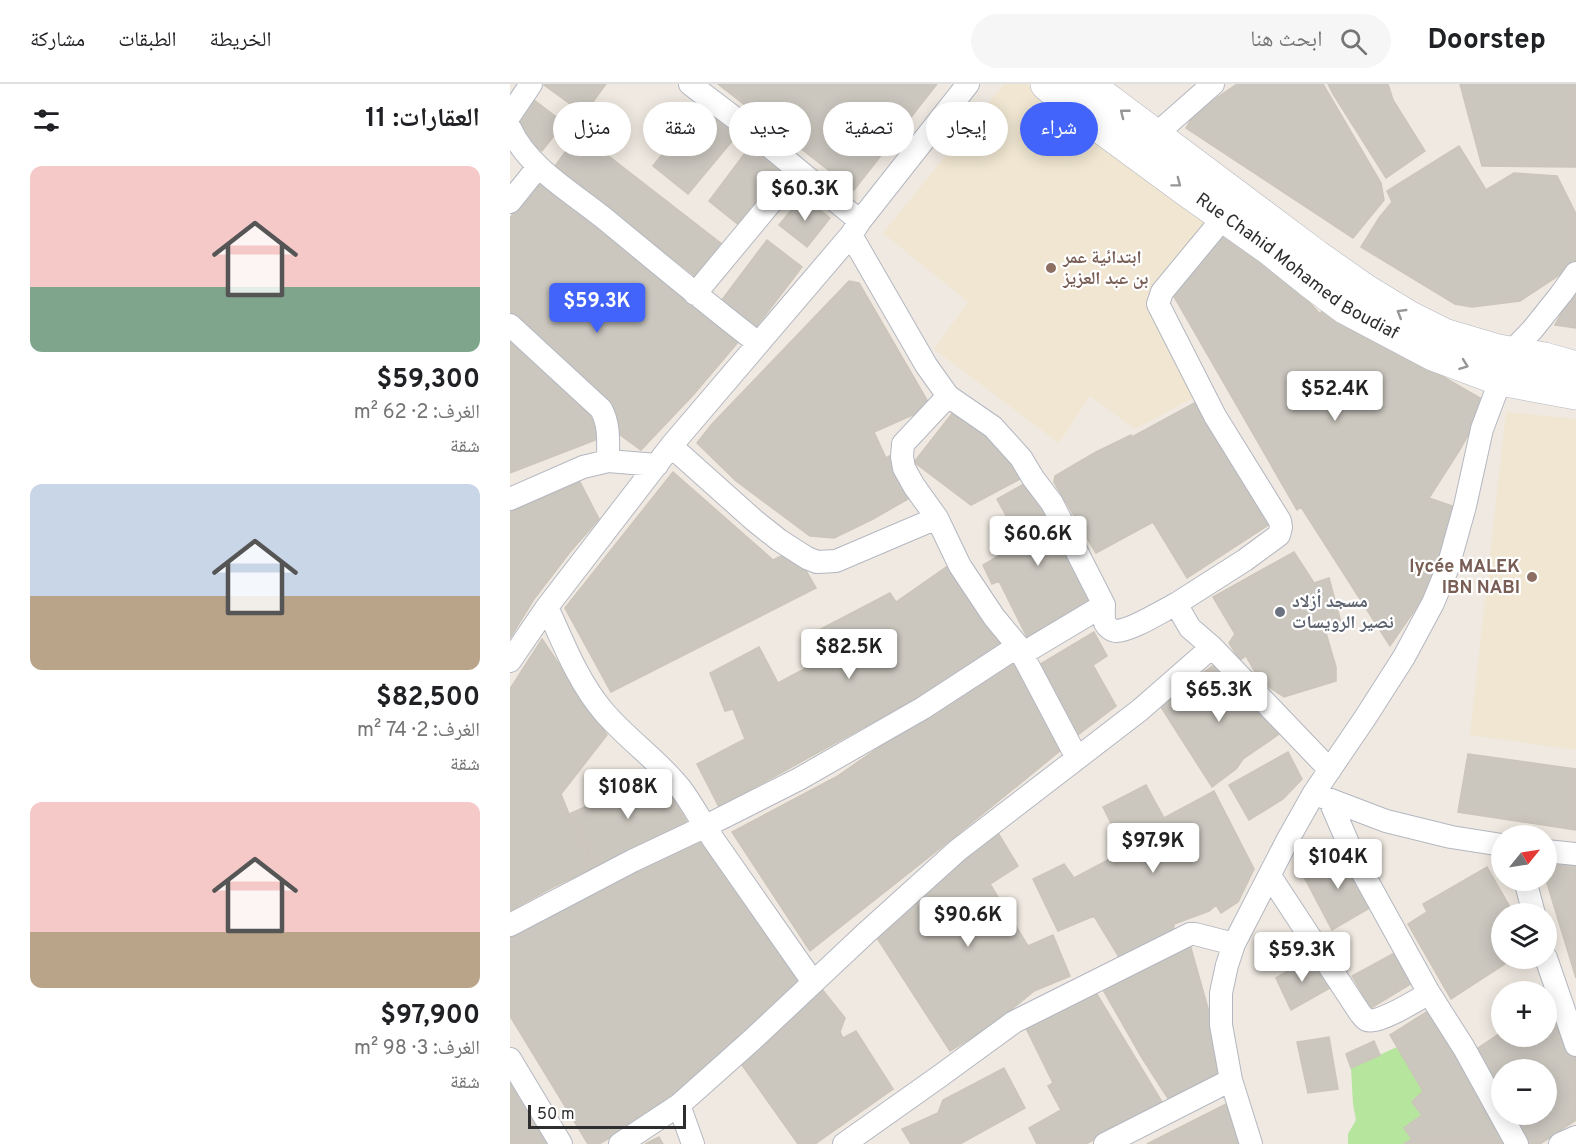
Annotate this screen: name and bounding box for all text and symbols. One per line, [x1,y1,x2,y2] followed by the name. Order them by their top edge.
[971,14,1391,68] search box
[1427,23,1546,59] text: Doorstep
[1337,25,1370,58] icon: search
[30,27,85,54] text: مشاركة
[118,27,177,54] text: الطبقات
[210,27,271,54] text: الخريطة
[1250,27,1322,54] text: ابحث هنا
[553,102,631,156] chip: منزل
[643,102,717,156] chip: شقة
[729,102,811,156] chip: جديد
[823,102,914,156] chip: تصفية
[926,102,1008,156] chip: إيجار
[1020,102,1098,156] chip: شراء
[365,103,480,136] text: العقارات: 11
[30,104,63,137] icon: filters
[1120,109,1131,120] one-way arrow
[756,171,854,222] pin: $60.3K
[1171,175,1182,186] one-way arrow
[771,177,839,203] text: $60.3K
[1191,188,1402,345] street label: Rue Chahid Mohamed Boudiaf
[201,205,309,313] icon: home
[1062,247,1149,291] place label: ابتدائية عمر بن عبد العزيز
[1044,261,1058,275] marker: ابتدائية عمر بن عبد العزيز
[548,283,646,334] pin: $59.3K
[563,289,631,315] text: $59.3K
[1397,308,1407,320] one-way arrow
[1459,357,1469,370] one-way arrow
[376,364,480,397] text: $59,300
[1286,371,1384,422] pin: $52.4K
[1301,377,1369,403] text: $52.4K
[354,400,480,426] text: الغرف: 2 · 62 m²
[450,434,480,460] text: شقة
[989,516,1087,567] pin: $60.6K
[1004,522,1072,548] text: $60.6K
[201,523,309,631] icon: home
[1409,556,1520,600] place label: lycée MALEK IBN NABI
[1525,570,1539,584] marker: lycée MALEK IBN NABI
[1292,589,1394,635] place label: مسجد أزلاد نصير الرويسات
[1273,605,1287,619] marker: مسجد أزلاد نصير الرويسات
[800,629,898,680] pin: $82.5K
[815,635,883,661] text: $82.5K
[1170,672,1268,723] pin: $65.3K
[1185,678,1253,704] text: $65.3K
[376,682,480,715] text: $82,500
[357,718,480,744] text: الغرف: 2 · 74 m²
[450,752,480,778] text: شقة
[586,769,670,820] pin: $108K
[598,775,658,801] text: $108K
[1104,823,1202,874] pin: $97.9K
[1491,825,1557,891] north arrow
[1491,825,1557,1125] map controls
[1121,829,1185,855] text: $97.9K
[1296,839,1380,890] pin: $104K
[201,841,309,949] icon: home
[1308,845,1368,871] text: $104K
[919,897,1017,948] pin: $90.6K
[934,903,1002,929] text: $90.6K
[1491,903,1557,969] button: layers
[1253,932,1351,983] pin: $59.3K
[1268,938,1336,964] text: $59.3K
[1491,981,1557,1047] button: +
[380,1000,480,1033] text: $97,900
[354,1036,480,1062] text: الغرف: 3 · 98 m²
[1491,1059,1557,1125] button: −
[450,1070,480,1096] text: شقة
[528,1102,686,1130] scale bar
[537,1105,575,1125] text: 50 m

